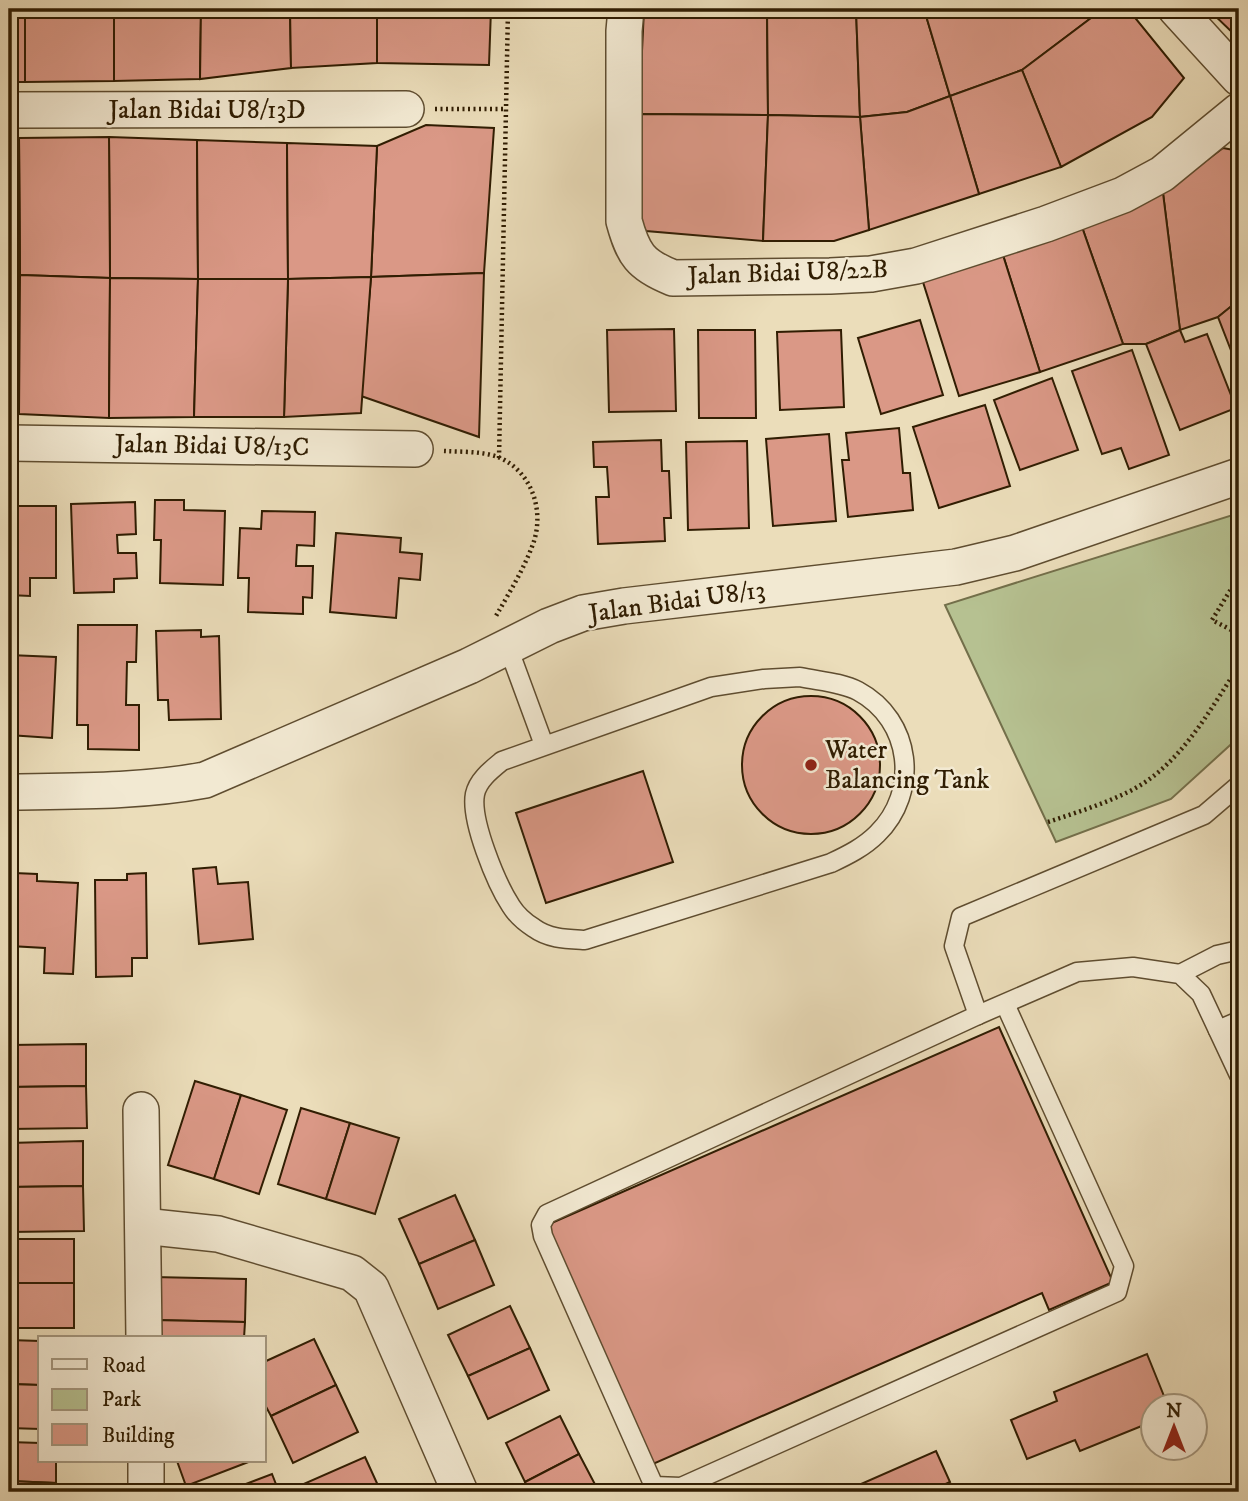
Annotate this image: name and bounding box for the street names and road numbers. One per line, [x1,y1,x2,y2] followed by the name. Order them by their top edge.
[106,94,306,127] street label: Jalan Bidai U8/13D
[685,253,889,293] street label: Jalan Bidai U8/22B
[112,428,310,464] street label: Jalan Bidai U8/13C
[585,573,767,631] street label: Jalan Bidai U8/13

